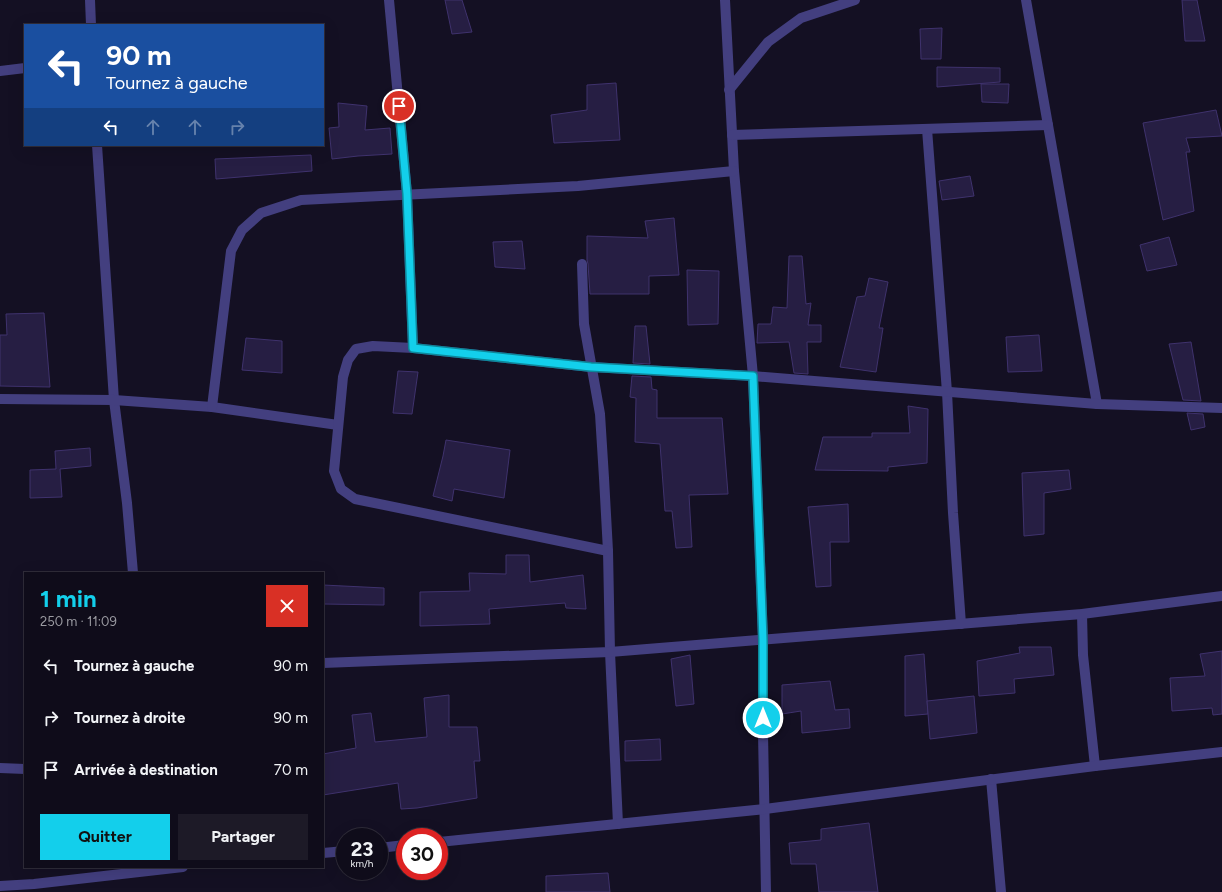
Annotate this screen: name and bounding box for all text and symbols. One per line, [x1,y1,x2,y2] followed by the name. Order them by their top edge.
[106,38,171,72] text: 90 m
[40,40,92,92] icon: left
[106,72,248,94] text: Tournez à gauche
[382,89,416,123] pin
[388,95,410,117] icon: arrive
[100,116,122,138] icon: left
[142,116,164,138] icon: ahead
[184,116,206,138] icon: ahead
[226,116,248,138] icon: right
[40,584,97,613] text: 1 min
[266,585,308,627] button: close
[40,614,117,629] text: 250 m · 11:09
[40,655,62,677] icon: left
[74,657,194,675] text: Tournez à gauche
[273,657,308,675] text: 90 m
[742,697,784,739] position arrow
[40,707,62,729] icon: right
[74,709,185,727] text: Tournez à droite
[273,709,308,727] text: 90 m
[40,759,62,781] icon: arrive
[74,761,218,779] text: Arrivée à destination
[274,761,308,779] text: 70 m
[40,814,170,860] button: Quitter
[178,814,308,860] button: Partager
[396,828,448,880] speed limit sign: 30
[351,837,373,861] text: 23
[351,857,373,870] text: km/h

